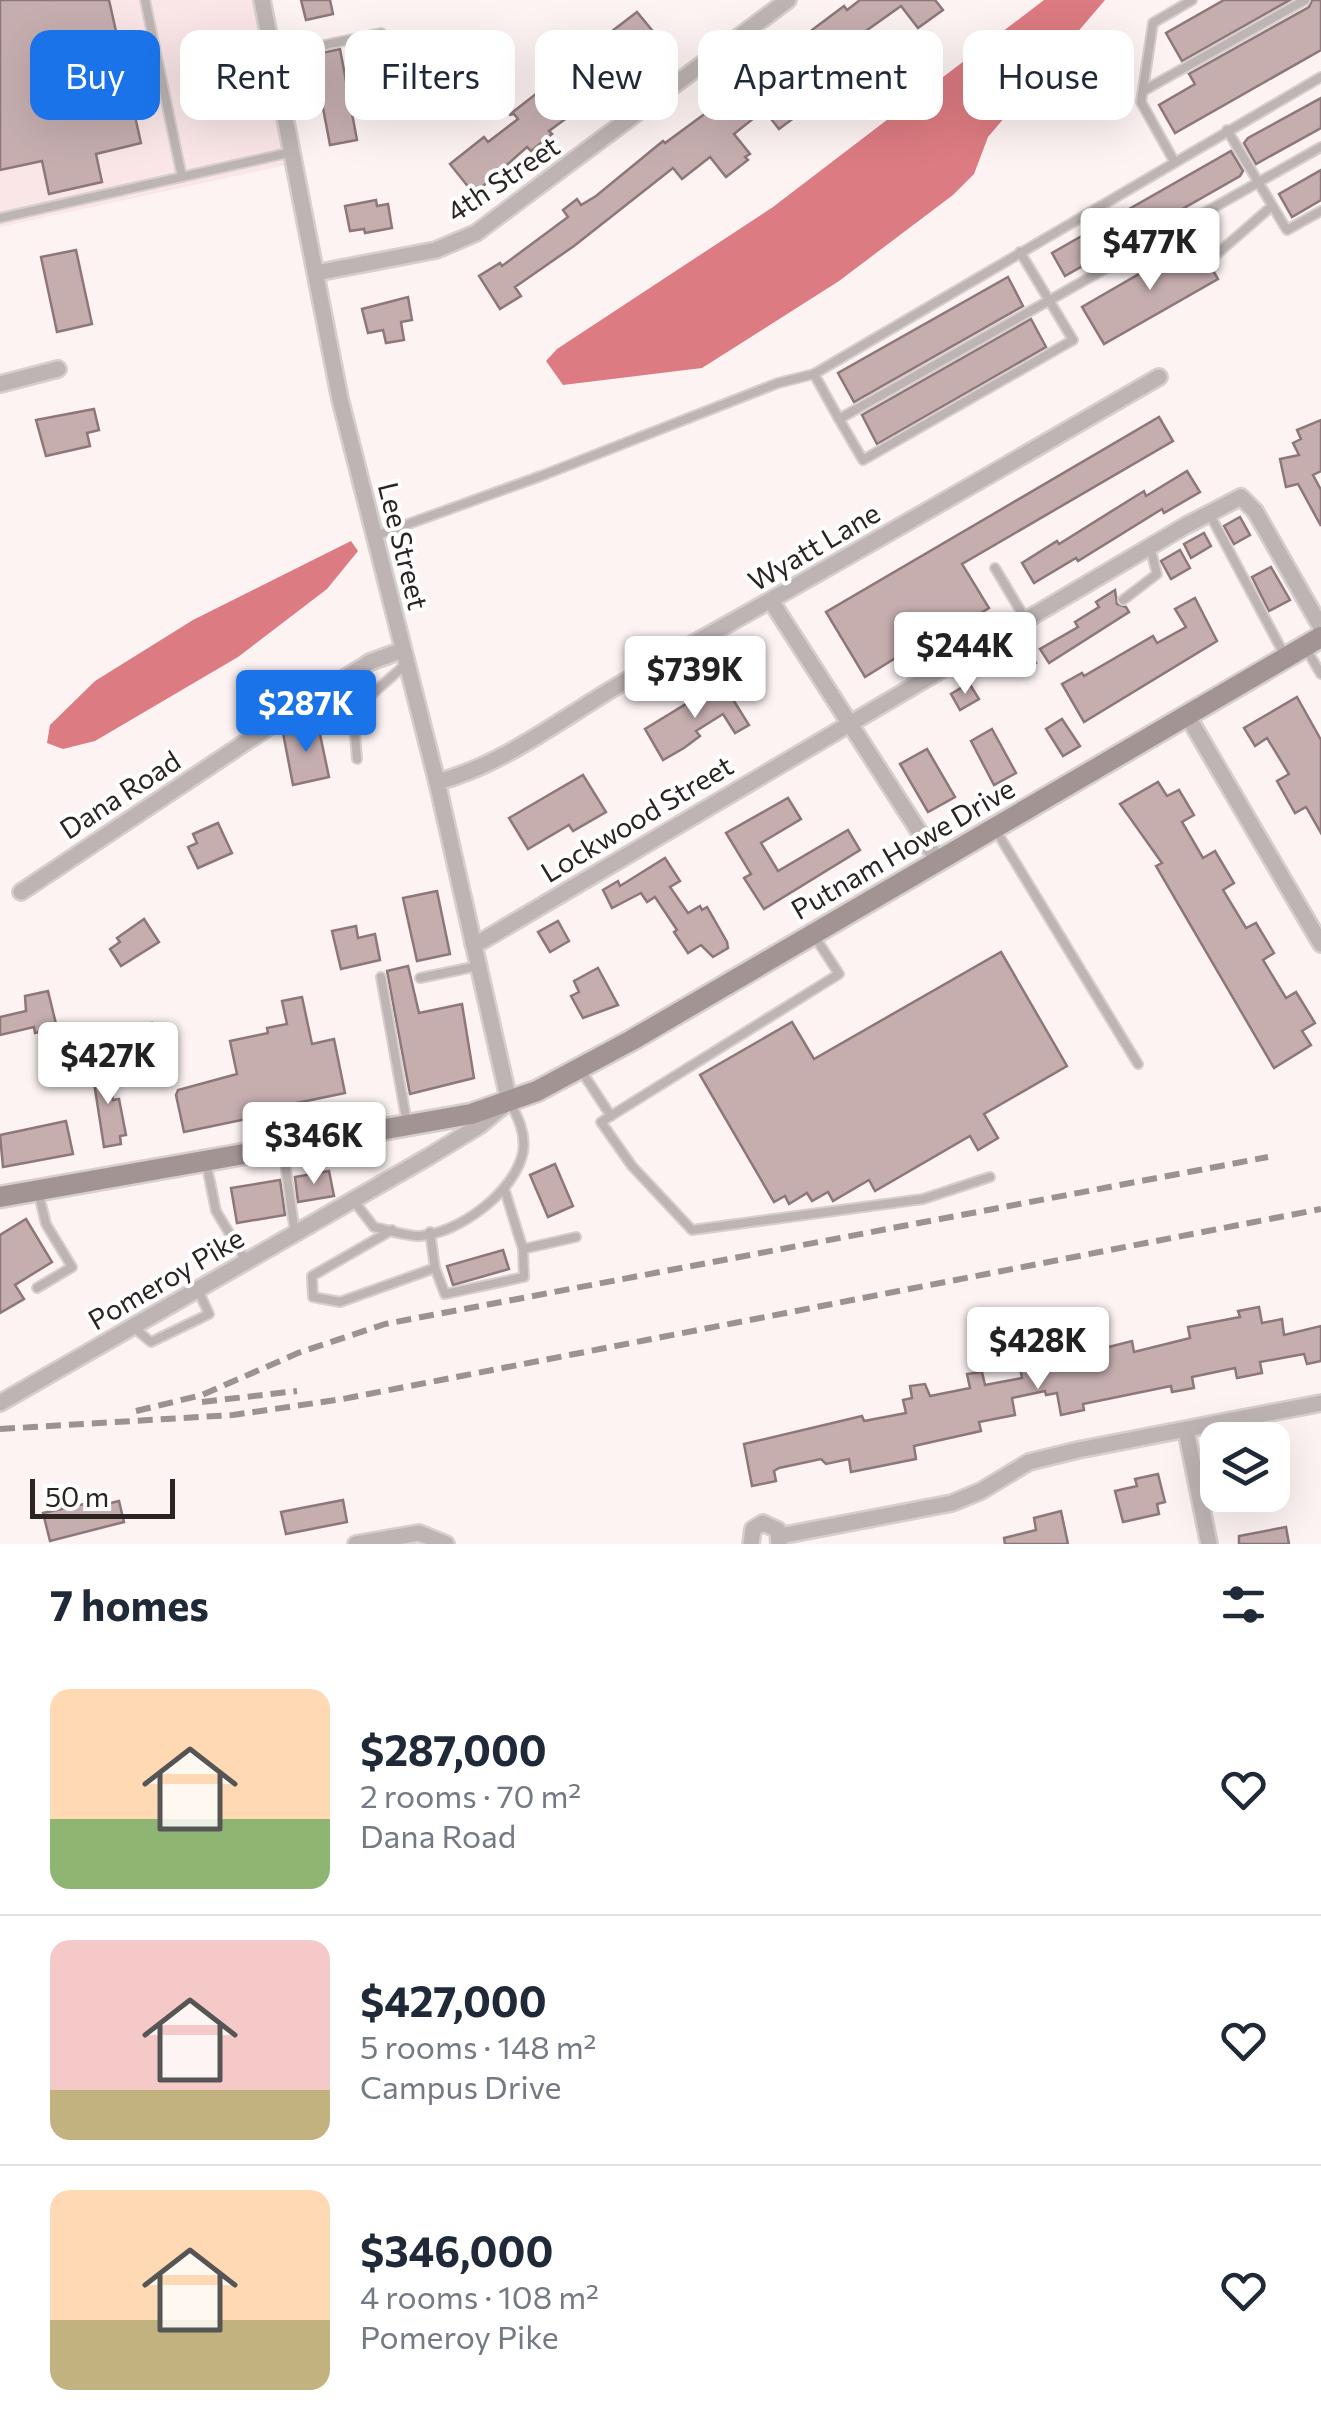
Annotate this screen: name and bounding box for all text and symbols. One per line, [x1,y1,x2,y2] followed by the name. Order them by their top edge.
[30,30,160,120] chip: Buy
[180,30,325,120] chip: Rent
[345,30,515,120] chip: Filters
[535,30,678,120] chip: New
[698,30,943,120] chip: Apartment
[963,30,1134,120] chip: House
[440,128,565,228] street label: 4th Street
[1080,208,1220,293] pin: $477K
[1103,220,1197,260] text: $477K
[372,479,436,613] street label: Lee Street
[742,495,885,597] street label: Wyatt Lane
[895,612,1035,697] pin: $244K
[916,624,1014,664] text: $244K
[625,636,765,721] pin: $739K
[647,648,743,688] text: $739K
[236,670,376,755] pin: $287K
[258,682,354,722] text: $287K
[53,743,186,846] street label: Dana Road
[534,747,739,889] street label: Lockwood Street
[785,770,1020,926] street label: Putnam Howe Drive
[38,1022,178,1107] pin: $427K
[60,1034,156,1074] text: $427K
[244,1102,384,1187] pin: $346K
[265,1114,363,1154] text: $346K
[82,1220,249,1336] street label: Pomeroy Pike
[968,1307,1108,1392] pin: $428K
[989,1319,1087,1359] text: $428K
[1200,1422,1290,1512] map controls
[1200,1422,1290,1512] button: layers
[30,1474,175,1518] scale bar
[45,1479,109,1513] text: 50 m
[1216,1577,1271,1632] icon: filters
[50,1578,209,1630] text: 7 homes
[360,1723,547,1775] text: $287,000
[130,1729,250,1849] icon: home
[1216,1762,1271,1817] icon: heart
[360,1775,581,1815] text: 2 rooms · 70 m²
[360,1815,516,1855] text: Dana Road
[360,1974,547,2026] text: $427,000
[130,1980,250,2100] icon: home
[1216,2013,1271,2068] icon: heart
[360,2026,597,2066] text: 5 rooms · 148 m²
[360,2066,561,2106] text: Campus Drive
[360,2224,553,2276] text: $346,000
[130,2230,250,2350] icon: home
[1216,2263,1271,2318] icon: heart
[360,2276,599,2316] text: 4 rooms · 108 m²
[360,2316,559,2356] text: Pomeroy Pike

